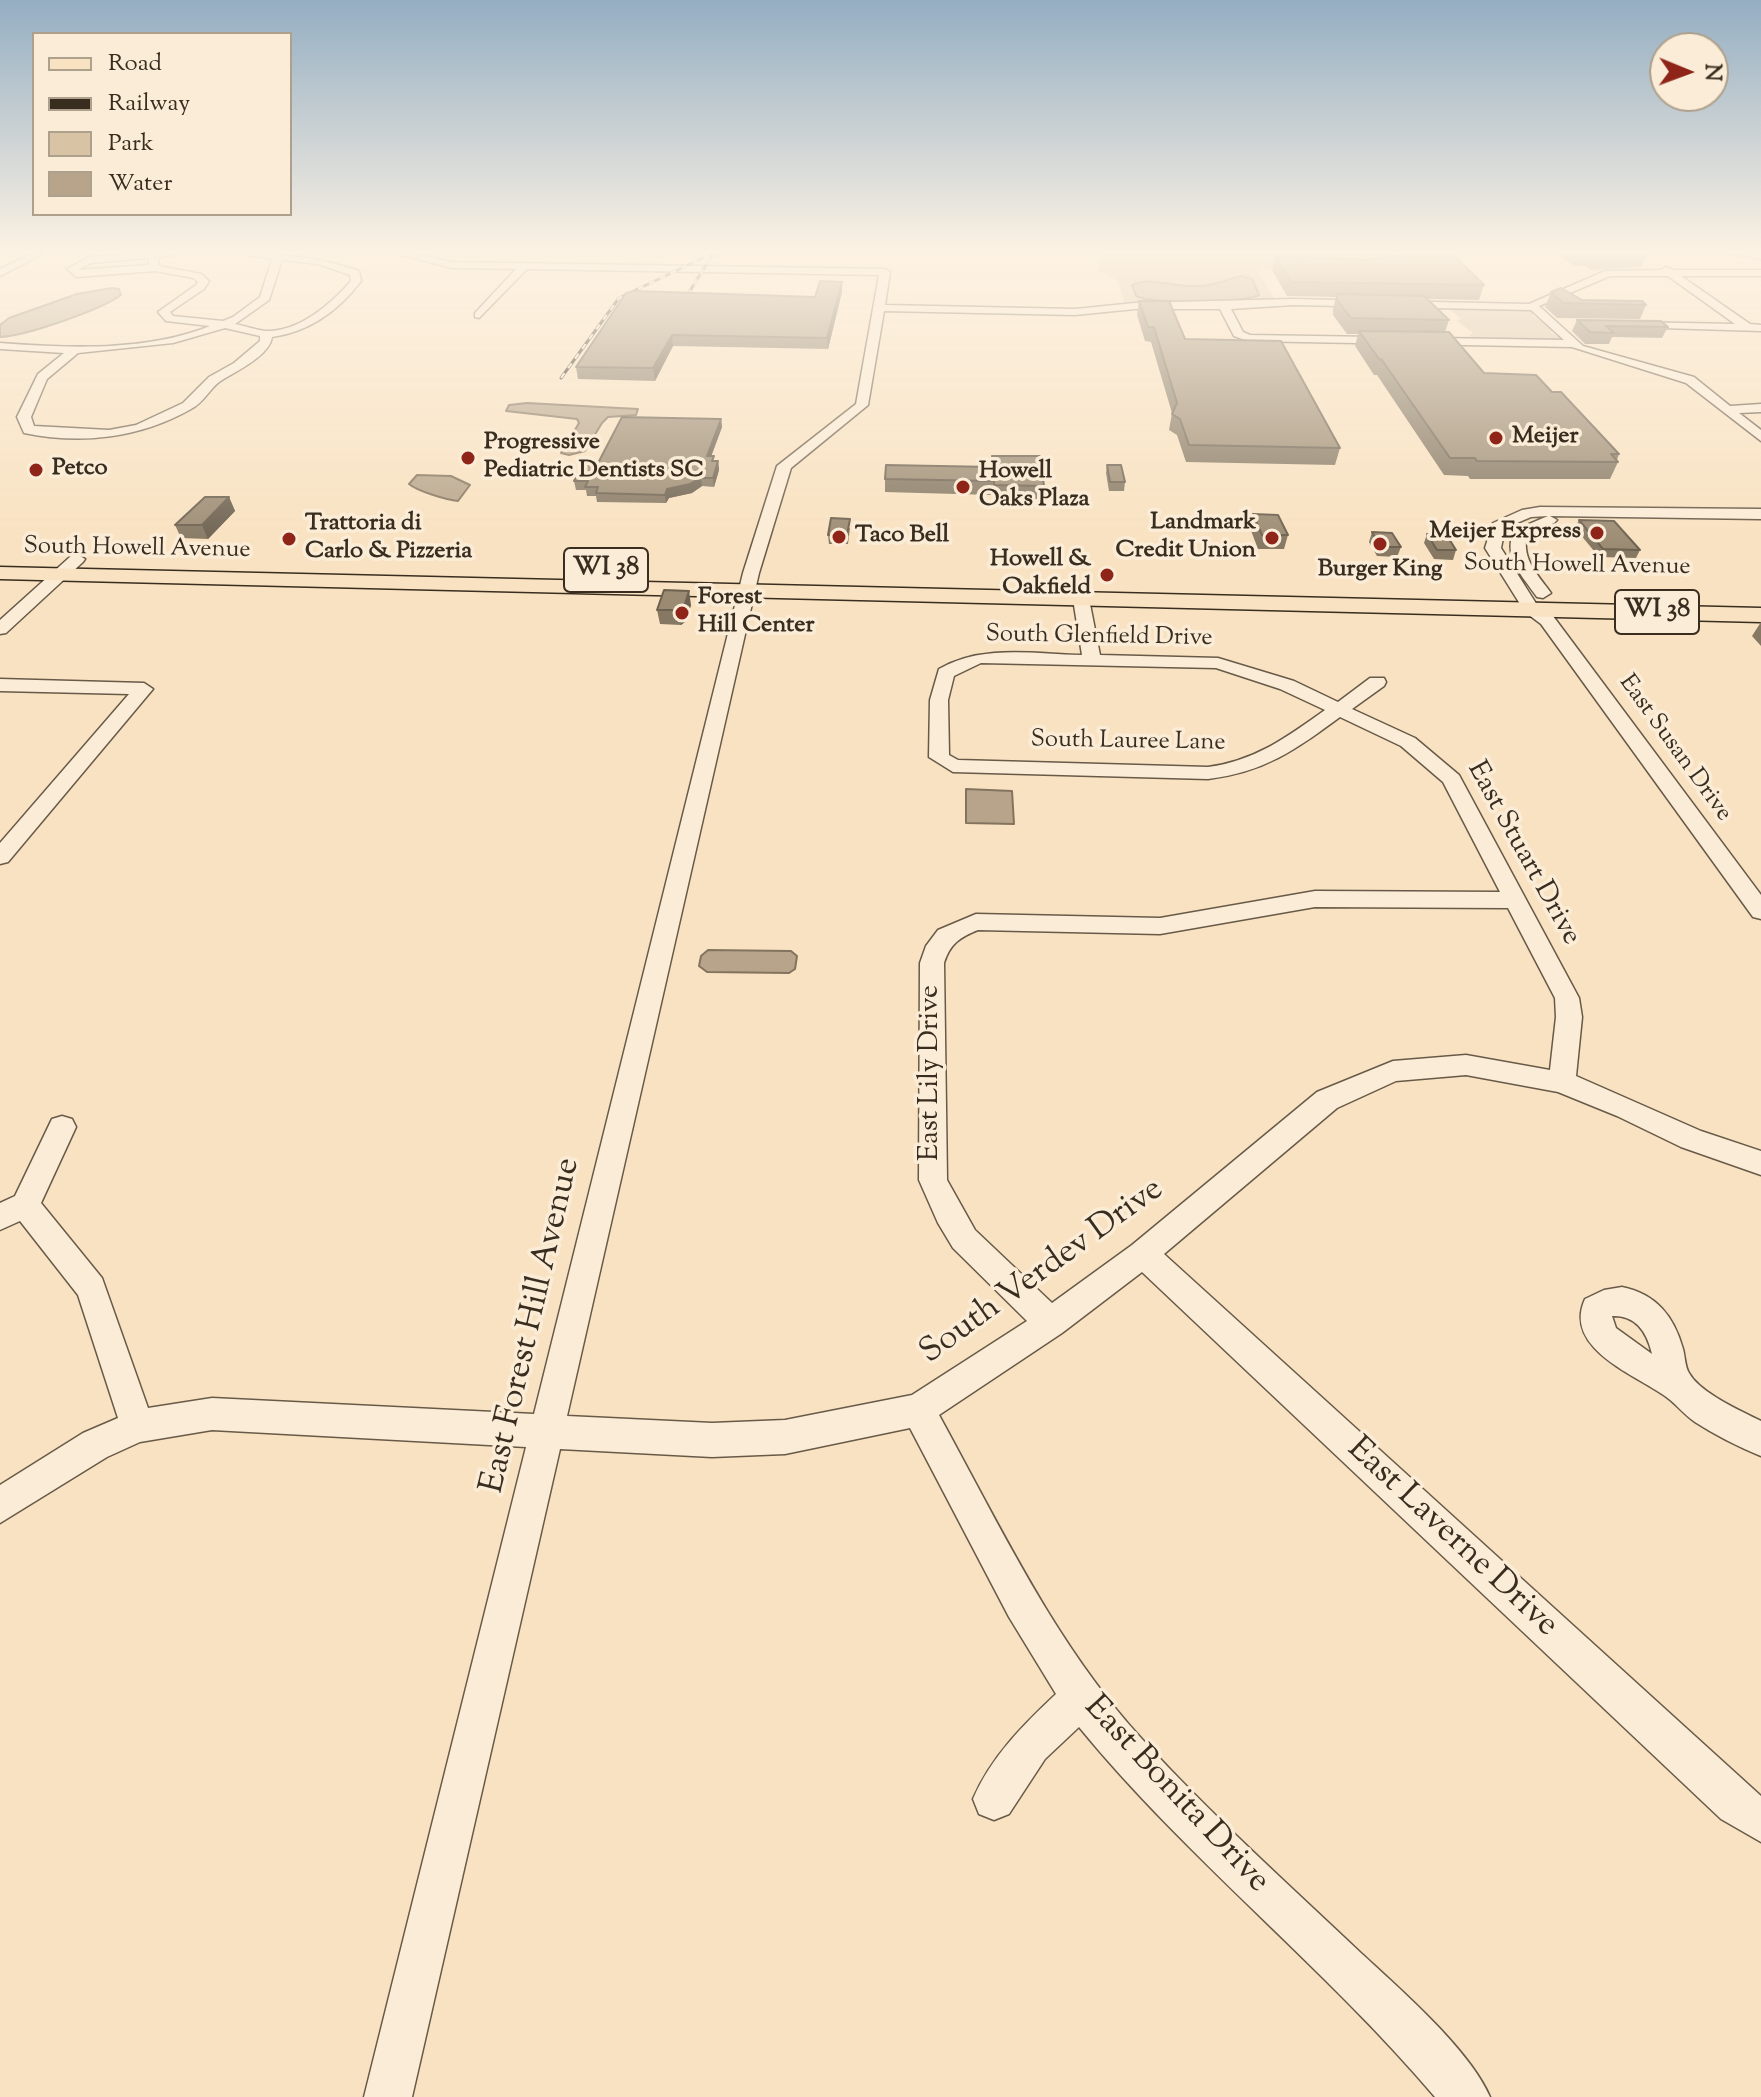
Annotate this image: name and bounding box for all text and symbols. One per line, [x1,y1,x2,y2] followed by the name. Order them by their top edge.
[32,32,292,216] legend
[1649,32,1729,112] north arrow
[108,47,162,81] text: Road
[1695,63,1727,81] text: N
[108,87,190,121] text: Railway
[108,127,154,161] text: Park
[108,167,172,201] text: Water
[1512,424,1579,452] place label: Meijer
[1487,429,1505,447] marker: Meijer
[484,430,704,486] place label: Progressive Pediatric Dentists SC
[459,449,477,467] marker: Progressive Pediatric Dentists SC
[52,456,108,484] place label: Petco
[979,459,1090,515] place label: Howell Oaks Plaza
[27,461,45,479] marker: Petco
[954,478,972,496] marker: Howell Oaks Plaza
[1115,510,1256,566] place label: Landmark Credit Union
[305,511,472,567] place label: Trattoria di Carlo & Pizzeria
[1430,519,1581,547] place label: Meijer Express
[855,523,949,551] place label: Taco Bell
[1588,524,1606,542] marker: Meijer Express
[830,528,848,546] marker: Taco Bell
[1263,529,1281,547] marker: Landmark Credit Union
[280,530,298,548] marker: Trattoria di Carlo & Pizzeria
[23,534,251,566] street label: South Howell Avenue
[1371,535,1389,553] marker: Burger King
[990,547,1091,603] place label: Howell & Oakfield
[564,548,648,592] road number: WI 38
[1463,551,1691,583] street label: South Howell Avenue
[1318,557,1442,585] place label: Burger King
[1098,566,1116,584] marker: Howell & Oakfield
[698,585,814,641] place label: Forest Hill Center
[1615,590,1699,634] road number: WI 38
[673,604,691,622] marker: Forest Hill Center
[985,622,1213,654] street label: South Glenfield Drive
[1611,670,1737,828] street label: East Susan Drive
[1030,727,1226,759] street label: South Lauree Lane
[1458,756,1586,952] street label: East Stuart Drive
[915,985,949,1161] street label: East Lily Drive
[475,1155,591,1497] street label: East Forest Hill Avenue
[913,1171,1173,1375] street label: South Verdev Drive
[1337,1431,1565,1647] street label: East Laverne Drive
[1073,1689,1277,1903] street label: East Bonita Drive

